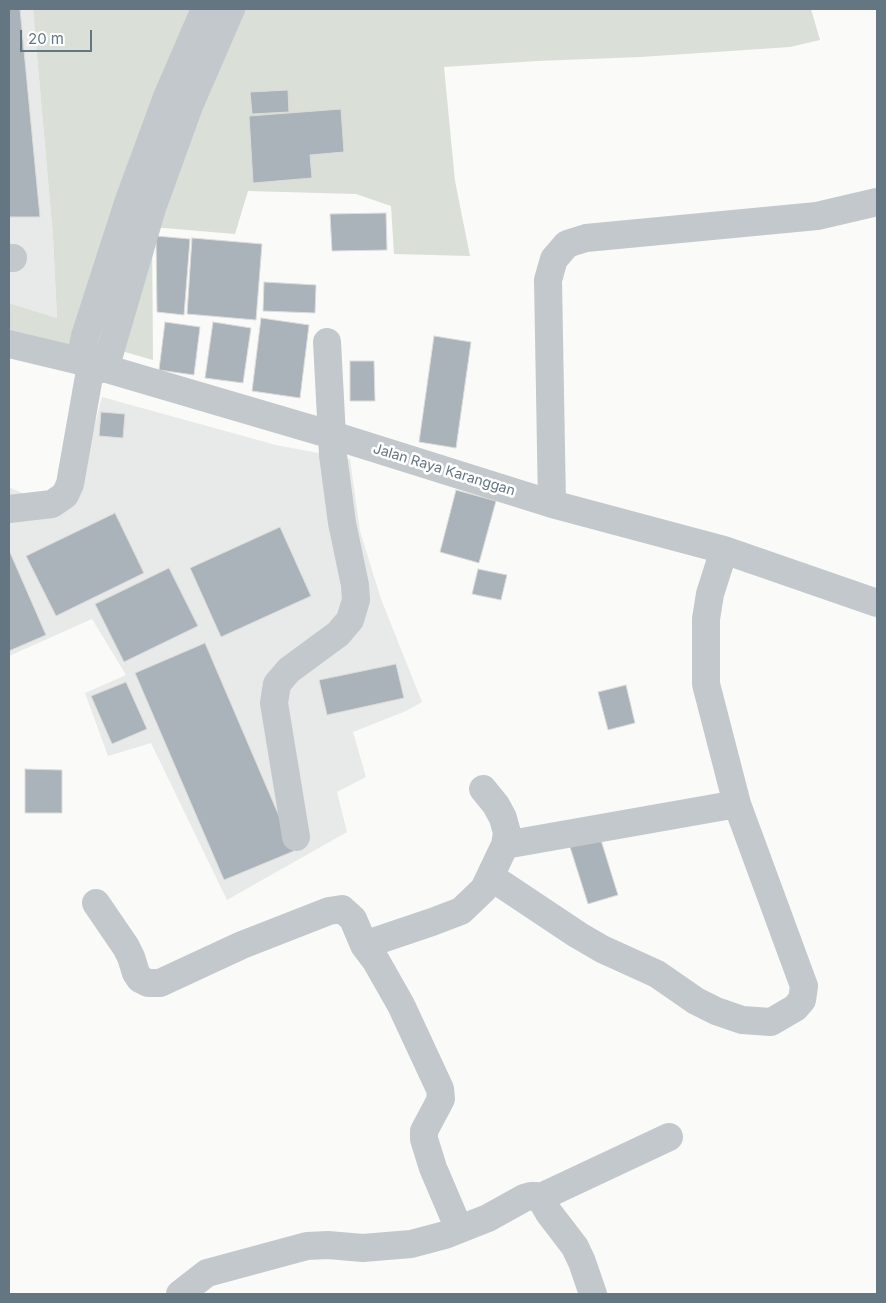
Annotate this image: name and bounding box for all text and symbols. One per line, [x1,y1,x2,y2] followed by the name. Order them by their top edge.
[22,20,95,52] scale bar
[28,29,64,48] text: 20 m
[371,440,517,500] street label: Jalan Raya Karanggan

